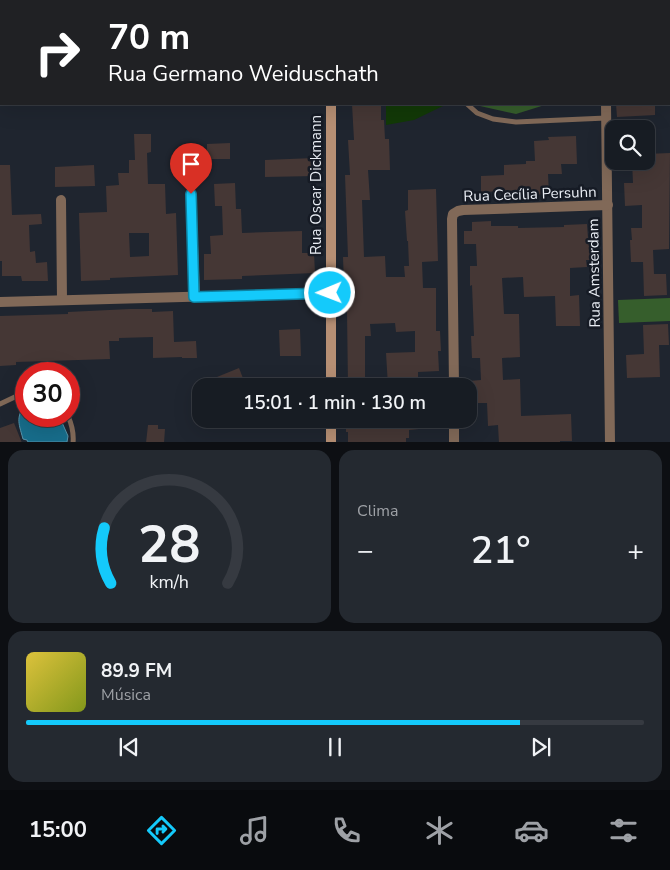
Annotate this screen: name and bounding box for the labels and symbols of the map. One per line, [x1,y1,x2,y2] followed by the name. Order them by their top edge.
[306,115,326,255] street label: Rua Oscar Dickmann
[170,143,212,194] pin
[463,182,597,206] street label: Rua Cecília Persuhn
[583,218,605,328] street label: Rua Amsterdam
[303,266,355,318] position arrow
[15,362,80,427] speed limit sign: 30

